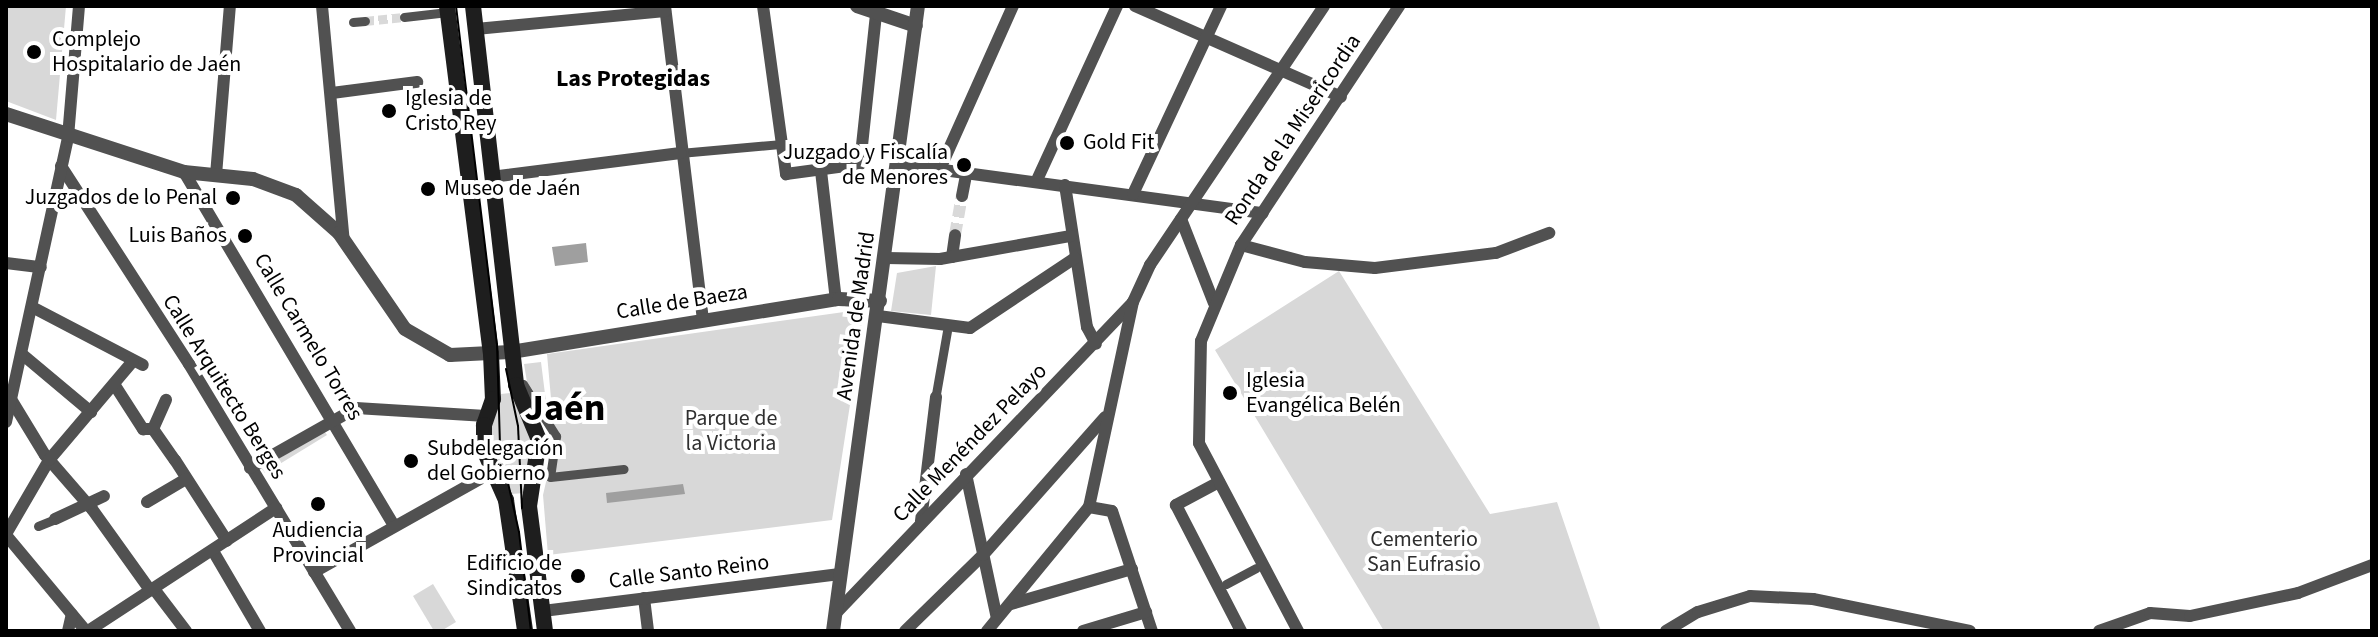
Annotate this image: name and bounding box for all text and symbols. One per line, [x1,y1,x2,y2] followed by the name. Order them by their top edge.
[52,26,241,78] place label: Complejo Hospitalario de Jaén
[1219,29,1367,231] street label: Ronda de la Misericordia
[23,41,45,63] marker: Complejo Hospitalario de Jaén
[556,65,710,93] district label: Las Protegidas
[405,85,496,136] place label: Iglesia de Cristo Rey
[380,102,398,120] marker: Iglesia de Cristo Rey
[1083,130,1154,156] place label: Gold Fit
[1058,134,1076,152] marker: Gold Fit
[783,139,948,190] place label: Juzgado y Fiscalía de Menores
[955,156,973,174] marker: Juzgado y Fiscalía de Menores
[444,176,581,202] place label: Museo de Jaén
[419,180,437,198] marker: Museo de Jaén
[25,185,217,211] place label: Juzgados de lo Penal
[224,189,242,207] marker: Juzgados de lo Penal
[128,223,227,249] place label: Luis Baños
[234,225,256,247] marker: Luis Baños
[831,230,881,402] street label: Avenida de Madrid
[248,249,368,425] street label: Calle Carmelo Torres
[614,279,750,325] street label: Calle de Baeza
[156,290,292,484] street label: Calle Arquitecto Berges
[887,358,1053,528] street label: Calle Menéndez Pelayo
[1246,367,1401,418] place label: Iglesia Evangélica Belén
[1221,384,1239,402] marker: Iglesia Evangélica Belén
[525,386,605,432] district label: Jaén
[685,405,777,456] park label: Parque de la Victoria
[427,435,564,486] place label: Subdelegación del Gobierno
[402,452,420,470] marker: Subdelegación del Gobierno
[309,495,327,513] marker: Audiencia Provincial
[272,517,364,568] place label: Audiencia Provincial
[1367,526,1481,578] park label: Cementerio San Eufrasio
[607,549,771,595] street label: Calle Santo Reino
[466,550,562,602] place label: Edificio de Sindicatos
[569,567,587,585] marker: Edificio de Sindicatos

